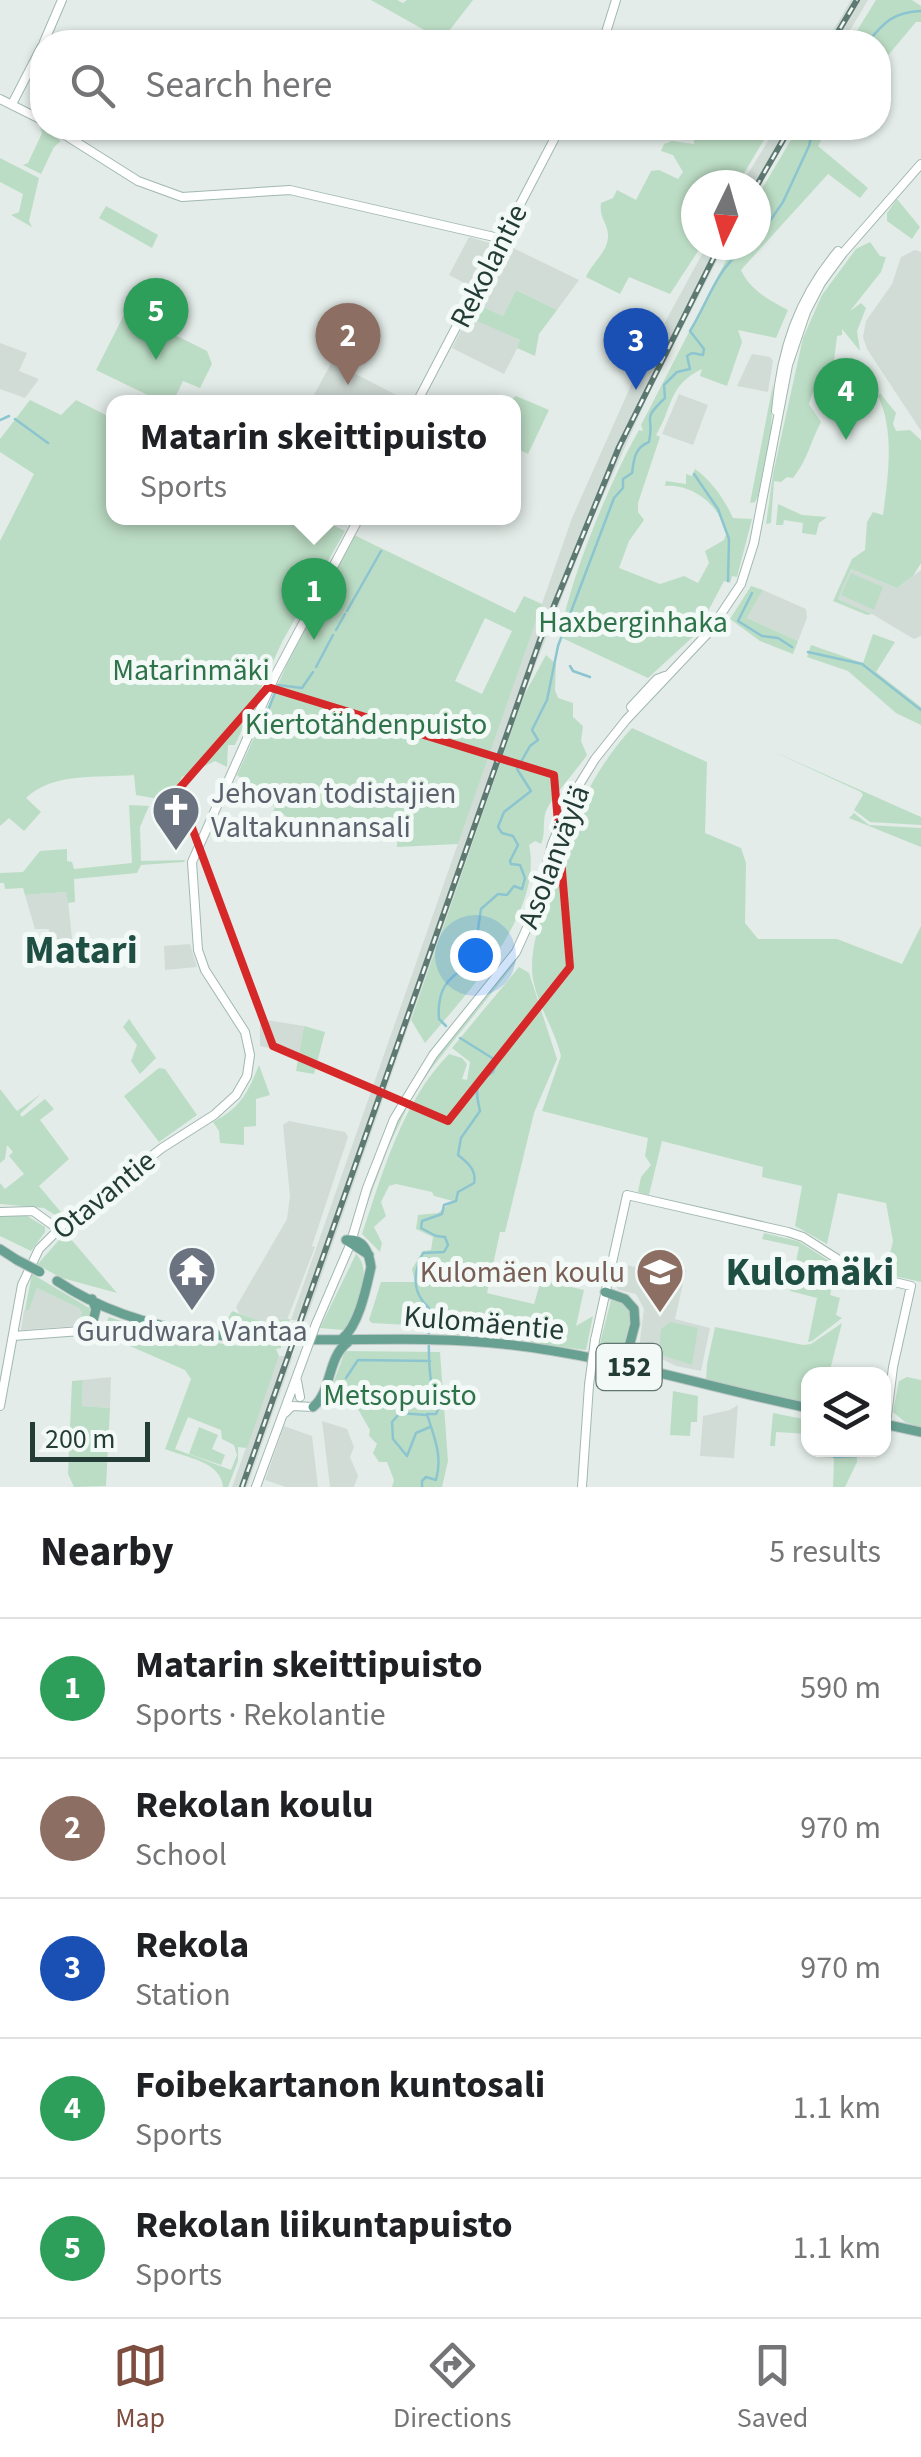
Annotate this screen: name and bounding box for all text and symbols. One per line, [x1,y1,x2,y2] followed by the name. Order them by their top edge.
[30,30,891,140] search box
[65,58,120,113] icon: search
[145,58,332,112] text: Search here
[681,170,771,260] north arrow
[439,197,539,335] street label: Rekolantie
[124,278,188,360] pin: 5
[316,302,380,385] pin: 2
[604,308,668,390] pin: 3
[814,358,878,440] pin: 4
[106,395,521,525] popup
[140,410,487,464] text: Matarin skeittipuisto
[140,464,227,510] text: Sports
[282,558,346,640] pin: 1
[538,601,728,644] park label: Haxberginhaka
[112,649,270,692] park label: Matarinmäki
[245,703,487,746] park label: Kiertotähdenpuisto
[211,772,456,849] place label: Jehovan todistajien Valtakunnansali
[507,779,601,935] street label: Asolanväylä
[150,784,202,852] church icon: Jehovan todistajien Valtakunnansali
[24,922,138,979] district label: Matari
[450,930,501,981] your location
[43,1140,165,1250] street label: Otavantie
[166,1244,218,1312] temple icon: Gurudwara Vantaa
[726,1244,894,1301] district label: Kulomäki
[634,1246,686,1314] school or university icon: Kulomäen koulu
[420,1251,625,1294] place label: Kulomäen koulu
[402,1295,566,1351] street label: Kulomäentie
[76,1310,308,1353] place label: Gurudwara Vantaa
[596,1344,662,1390] road number: 152
[801,1367,891,1457] map controls
[801,1367,891,1457] button: layers
[323,1374,477,1417] park label: Metsopuisto
[30,1417,150,1462] scale bar
[45,1419,116,1459] text: 200 m
[40,1522,174,1582] text: Nearby
[769,1529,881,1575] text: 5 results
[135,1638,483,1692] text: Matarin skeittipuisto
[64,1665,81,1711] text: 1
[800,1665,881,1711] text: 590 m
[135,1692,386,1738] text: Sports · Rekolantie
[135,1778,374,1832] text: Rekolan koulu
[64,1805,81,1851] text: 2
[800,1805,881,1851] text: 970 m
[135,1832,227,1878] text: School
[135,1918,249,1972] text: Rekola
[64,1945,81,1991] text: 3
[800,1945,881,1991] text: 970 m
[135,1972,231,2018] text: Station
[135,2058,545,2112] text: Foibekartanon kuntosali
[64,2085,81,2131] text: 4
[792,2085,881,2131] text: 1.1 km
[135,2112,222,2158] text: Sports
[135,2198,513,2252] text: Rekolan liikuntapuisto
[64,2225,81,2271] text: 5
[792,2225,881,2271] text: 1.1 km
[135,2252,222,2298] text: Sports
[113,2338,168,2438] tab: Map
[393,2338,512,2438] tab: Directions
[737,2338,808,2438] tab: Saved

